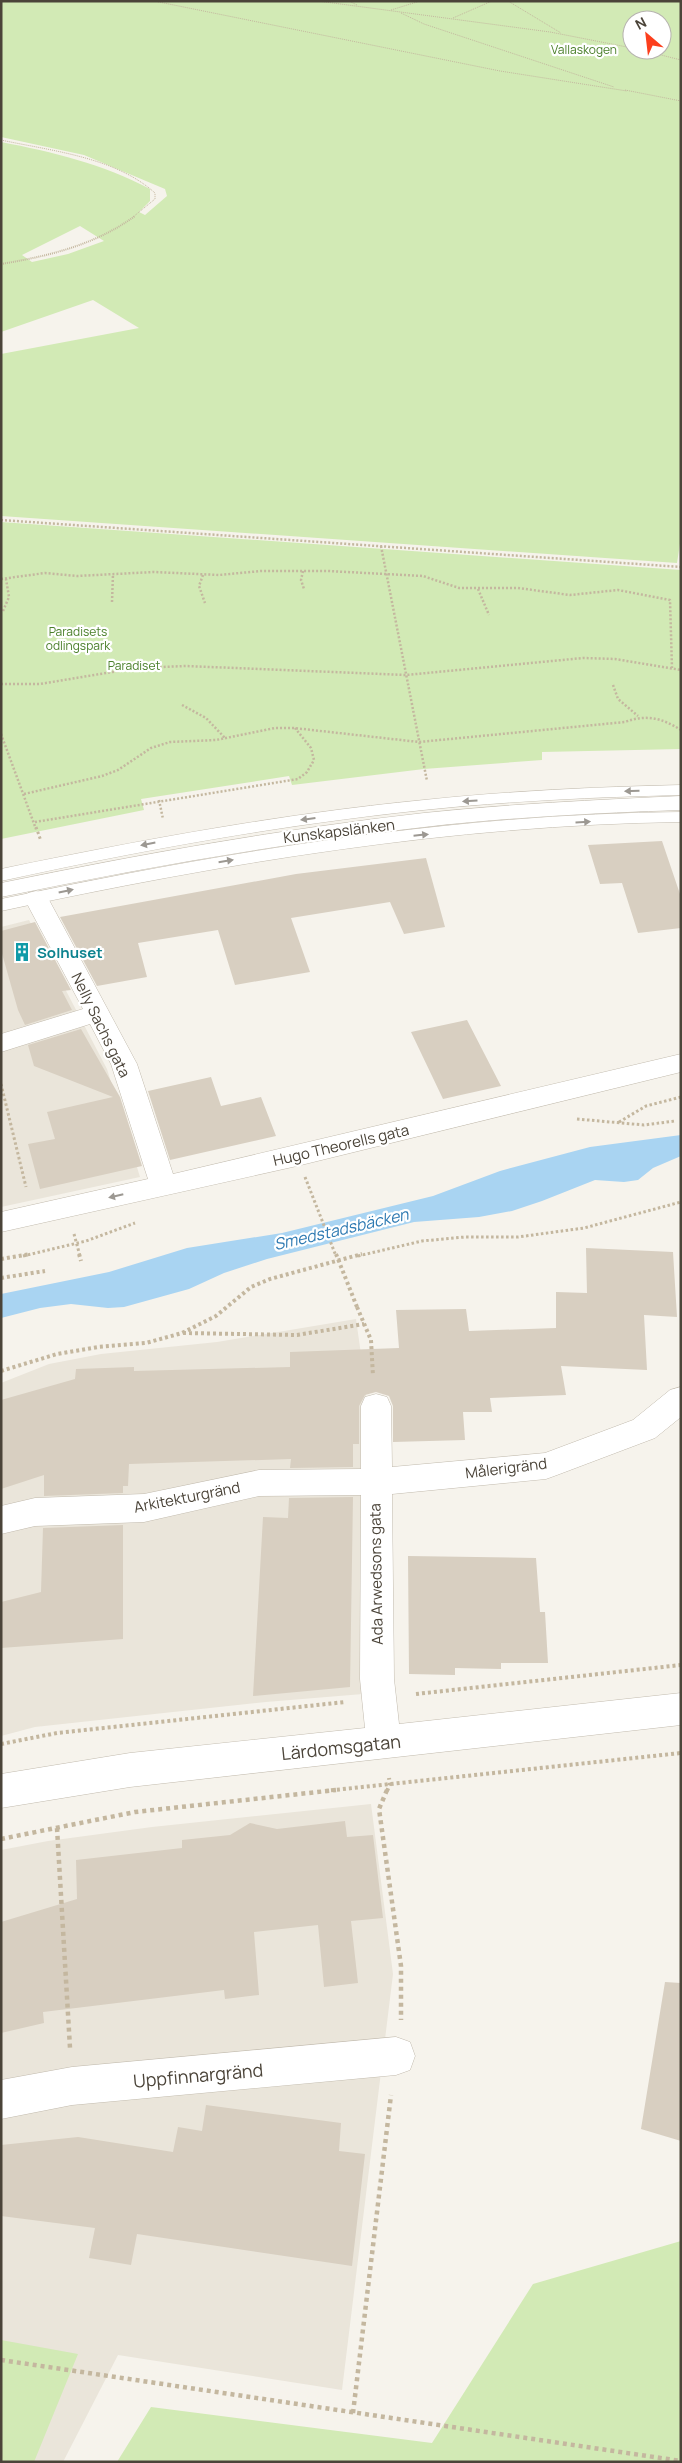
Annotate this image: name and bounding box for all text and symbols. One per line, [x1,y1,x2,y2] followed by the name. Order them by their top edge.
[622,10,672,60] north arrow
[632,12,650,34] text: N
[551,41,617,58] park label: Vallaskogen
[46,623,111,654] park label: Paradisets odlingspark
[108,657,160,674] park label: Paradiset
[624,788,640,796] one-way arrow
[462,798,478,806] one-way arrow
[282,814,396,848] street label: Kunskapslänken
[300,815,316,823] one-way arrow
[575,817,591,825] one-way arrow
[414,831,430,839] one-way arrow
[140,840,155,848] one-way arrow
[218,857,234,865] one-way arrow
[58,887,73,895] one-way arrow
[11,941,33,963] building icon: Solhuset
[37,942,103,963] place label: Solhuset
[67,969,135,1081] street label: Nelly Sachs gata
[271,1119,411,1171] street label: Hugo Theorells gata
[108,1192,123,1200] one-way arrow
[272,1203,411,1255] water label: Smedstadsbäcken
[464,1453,548,1483] street label: Målerigränd
[132,1476,242,1518] street label: Arkitekturgränd
[364,1503,388,1645] street label: Ada Arwedsons gata
[280,1729,402,1765] street label: Lärdomsgatan
[132,2057,264,2093] street label: Uppfinnargränd

